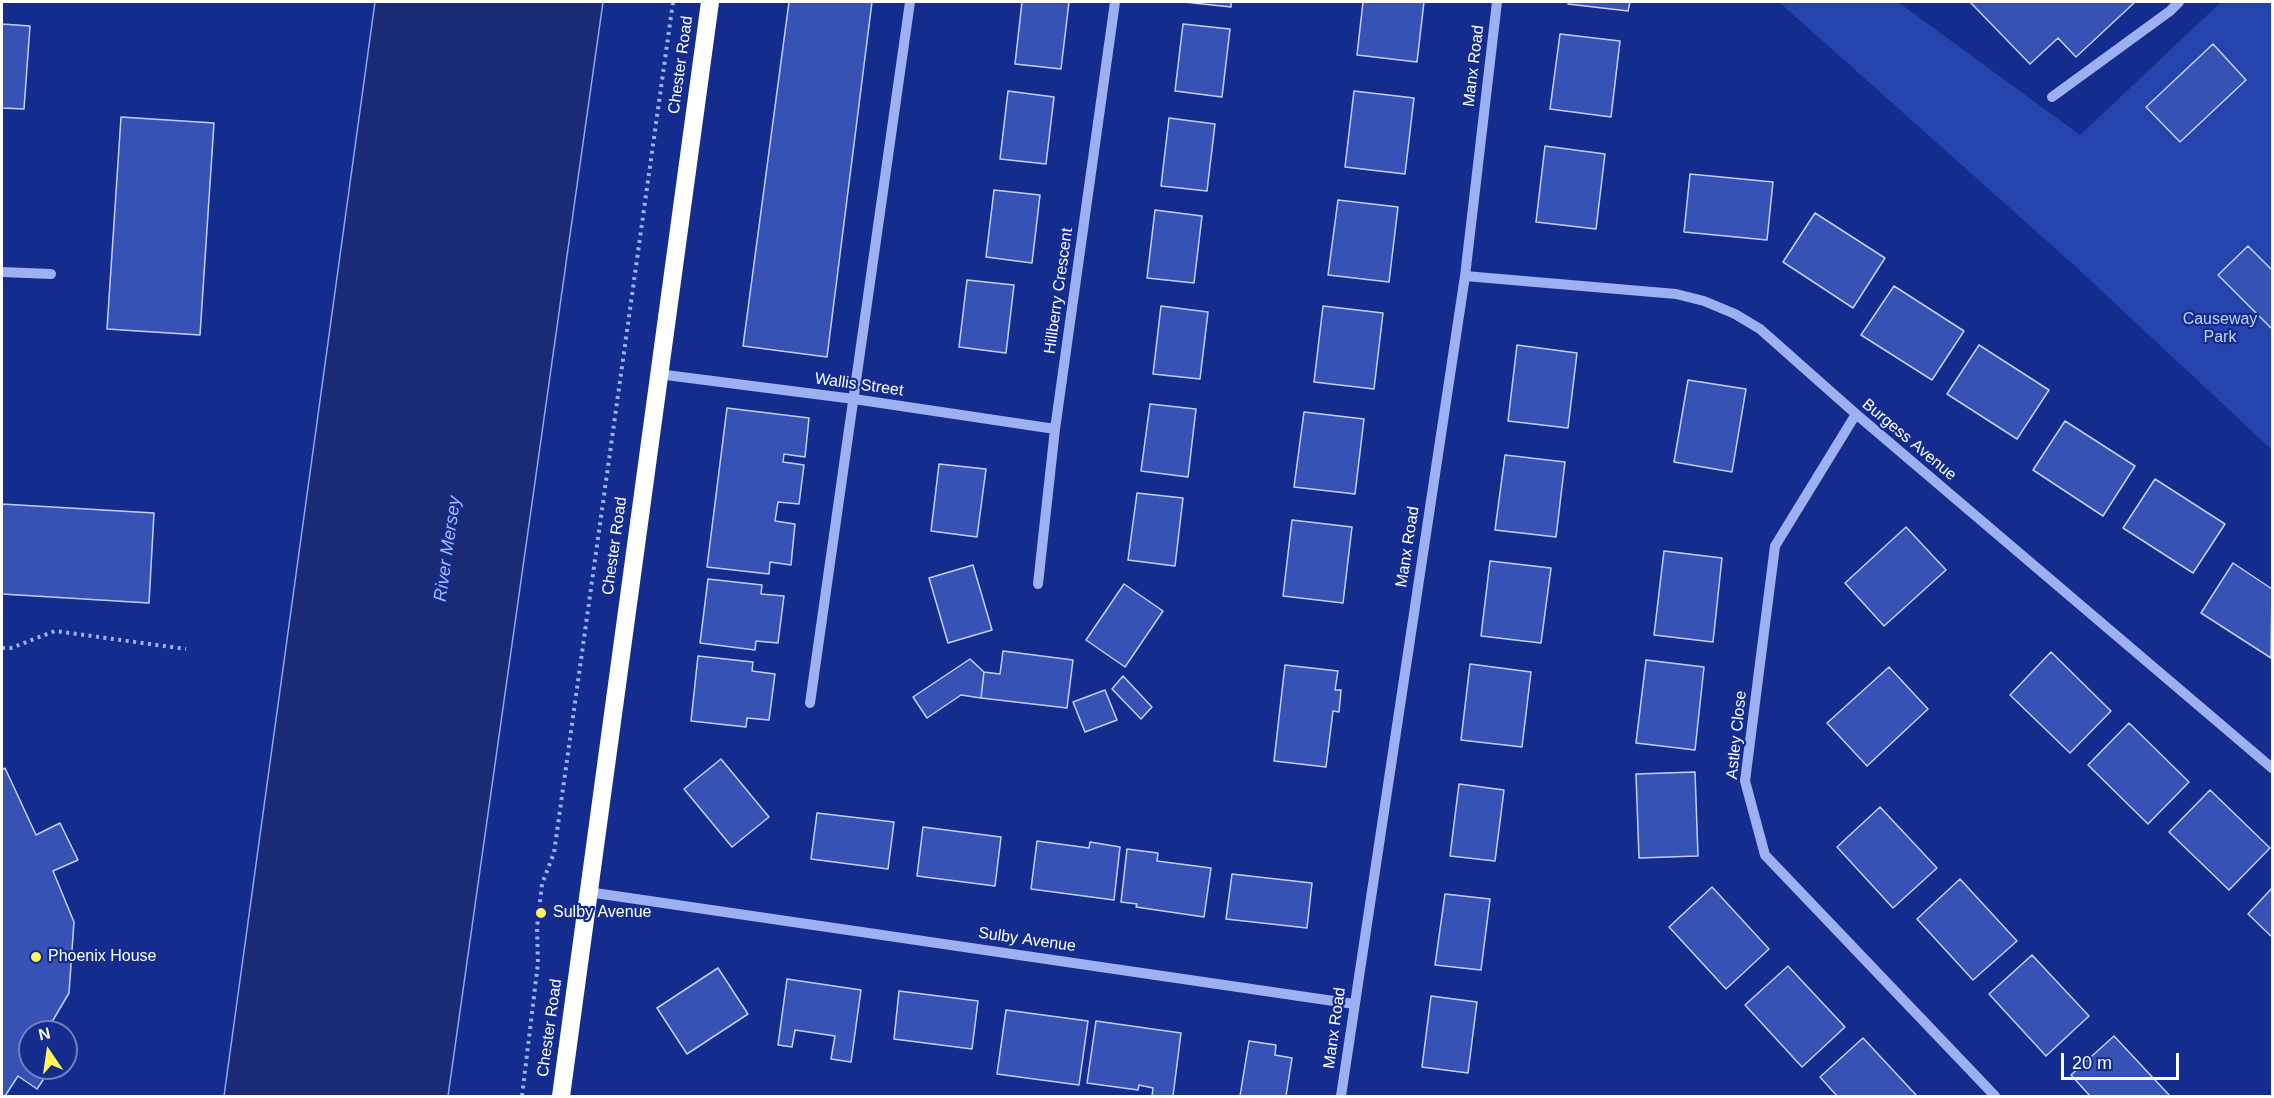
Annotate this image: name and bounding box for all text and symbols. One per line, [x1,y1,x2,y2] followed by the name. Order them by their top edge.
[665,15,697,115] street label: Chester Road
[1459,24,1489,108] street label: Manx Road
[1041,227,1077,355] street label: Hillberry Crescent
[2183,310,2257,348] park label: Causeway Park
[813,369,905,401] street label: Wallis Street
[1858,395,1960,485] street label: Burgess Avenue
[430,495,466,603] water label: River Mersey
[599,496,631,596] street label: Chester Road
[1392,505,1424,589] street label: Manx Road
[1723,690,1751,780] street label: Astley Close
[553,903,651,923] place label: Sulby Avenue
[534,906,548,920] marker: Sulby Avenue
[977,924,1077,956] street label: Sulby Avenue
[48,947,157,967] place label: Phoenix House
[29,950,43,964] marker: Phoenix House
[534,978,566,1078] street label: Chester Road
[1320,986,1350,1070] street label: Manx Road
[18,1020,78,1080] north arrow
[37,1024,52,1044] text: N
[2064,1041,2182,1079] scale bar
[2072,1053,2112,1073] text: 20 m

